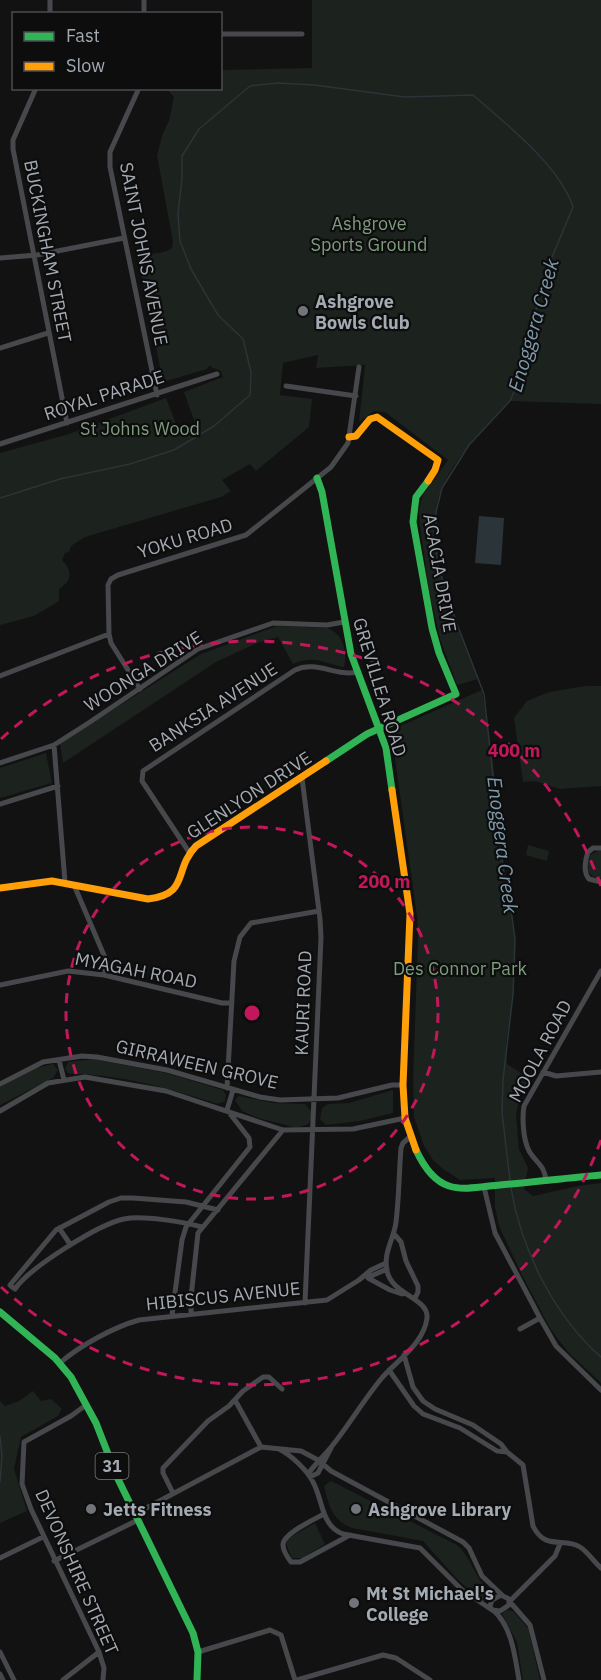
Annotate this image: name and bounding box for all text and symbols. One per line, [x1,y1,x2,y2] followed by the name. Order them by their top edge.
[12,12,222,90] legend
[66,24,100,47] text: Fast
[66,54,105,77] text: Slow
[19,158,77,344] street label: BUCKINGHAM STREET
[115,160,173,348] street label: SAINT JOHNS AVENUE
[311,212,427,256] park label: Ashgrove Sports Ground
[501,255,565,395] water label: Enoggera Creek
[315,290,410,334] place label: Ashgrove Bowls Club
[296,304,310,318] marker: Ashgrove Bowls Club
[41,365,167,425] street label: ROYAL PARADE
[80,417,200,440] park label: St Johns Wood
[418,512,462,634] street label: ACACIA DRIVE
[135,513,235,563] street label: YOKU ROAD
[348,615,412,759] street label: GREVILLEA ROAD
[80,626,206,716] street label: WOONGA DRIVE
[145,657,281,757] street label: BANKSIA AVENUE
[488,739,540,762] text: 400 m
[182,746,316,844] street label: GLENLYON DRIVE
[481,775,525,916] water label: Enoggera Creek
[358,870,410,893] text: 200 m
[73,947,199,993] street label: MYAGAH ROAD
[290,950,316,1056] street label: KAURI ROAD
[393,957,528,980] park label: Des Connor Park
[503,996,577,1106] street label: MOOLA ROAD
[242,1003,262,1023] centre of rings
[114,1034,280,1094] street label: GIRRAWEEN GROVE
[145,1276,301,1316] street label: HIBISCUS AVENUE
[96,1453,128,1479] road number: 31
[30,1486,124,1658] street label: DEVONSHIRE STREET
[103,1498,212,1521] place label: Jetts Fitness
[368,1498,511,1521] place label: Ashgrove Library
[84,1502,98,1516] marker: Jetts Fitness
[349,1502,363,1516] marker: Ashgrove Library
[366,1582,494,1626] place label: Mt St Michael's College
[347,1596,361,1610] marker: Mt St Michael's College

